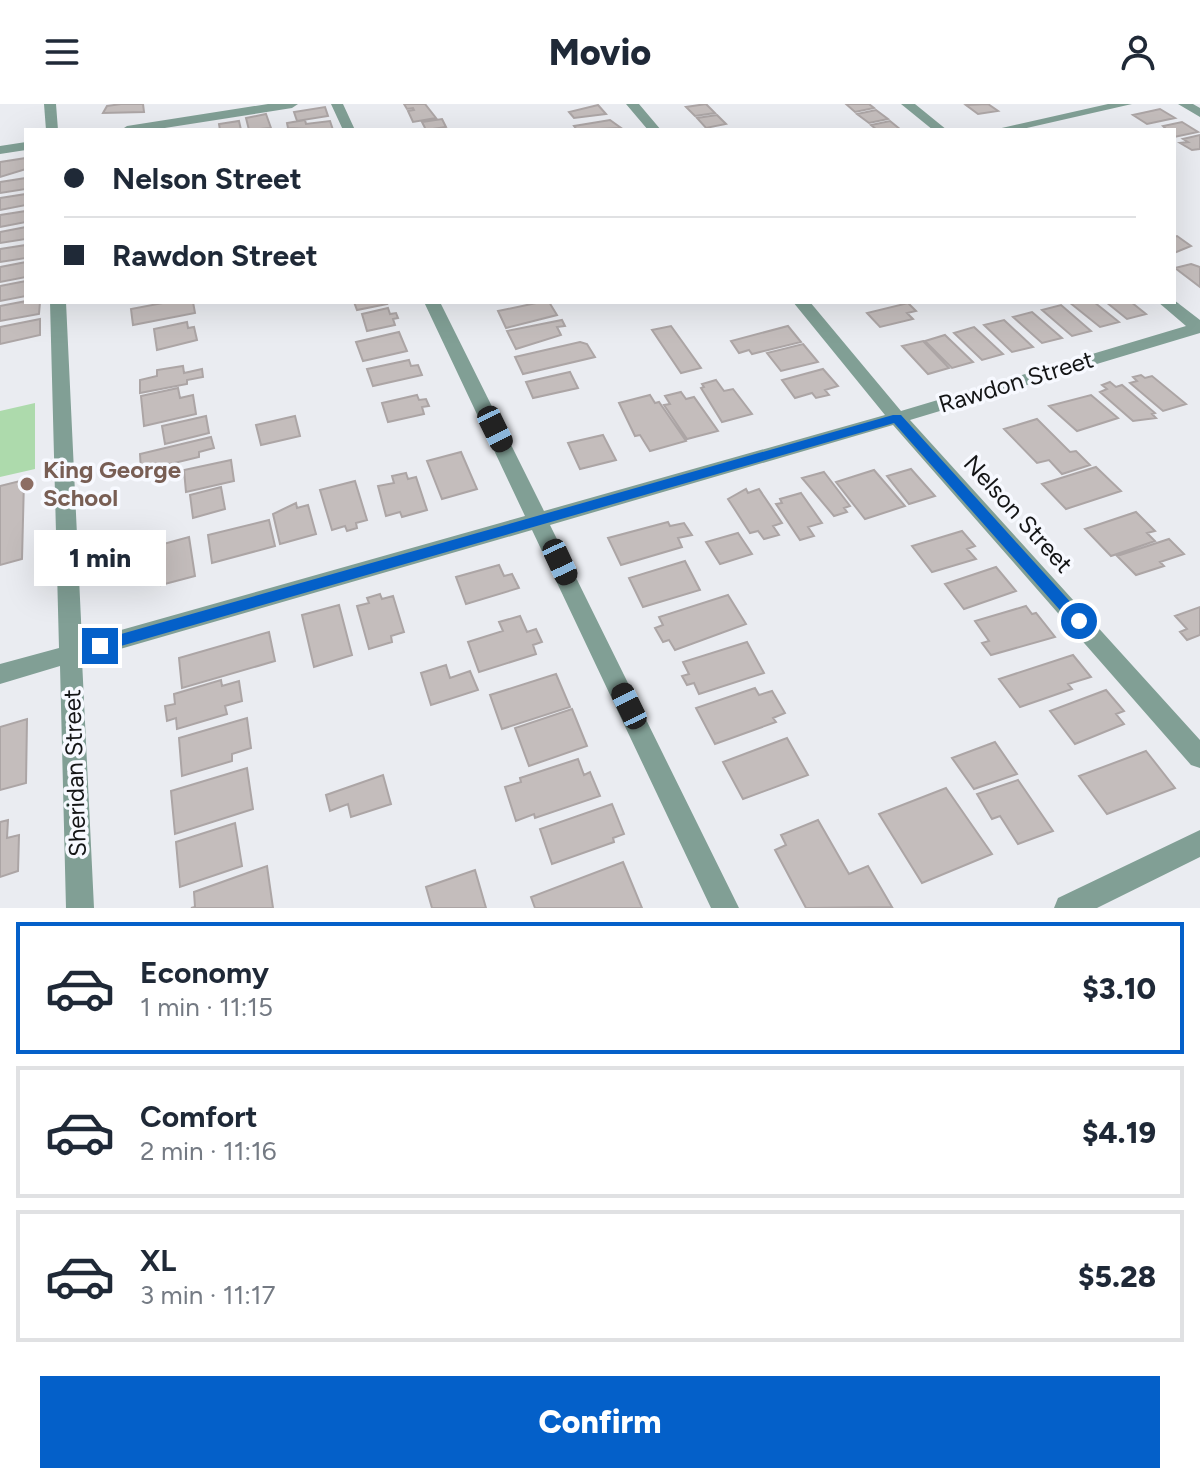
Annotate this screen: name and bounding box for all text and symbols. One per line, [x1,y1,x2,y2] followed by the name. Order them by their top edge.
[40,30,84,74] icon: menu
[1116,30,1160,74] icon: person
[549,31,651,74] text: Movio
[112,160,302,197] text: Nelson Street
[112,237,318,274] text: Rawdon Street
[935,344,1097,419] street label: Rawdon Street
[474,402,516,456] car
[958,449,1079,579] street label: Nelson Street
[43,455,181,512] place label: King George School
[18,475,36,493] marker: King George School
[34,530,166,586] callout: 1 min
[539,535,581,589] car
[69,542,131,574] text: 1 min
[1061,603,1097,639] route start
[82,628,118,664] route end
[608,679,650,733] car
[57,689,92,857] street label: Sheridan Street
[44,952,116,1024] icon: car
[140,954,269,991] text: Economy
[1082,970,1156,1007] text: $3.10
[140,991,273,1023] text: 1 min · 11:15
[44,1096,116,1168] icon: car
[140,1098,258,1135] text: Comfort
[1082,1114,1156,1151] text: $4.19
[140,1135,277,1167] text: 2 min · 11:16
[44,1240,116,1312] icon: car
[140,1242,176,1279] text: XL
[1078,1258,1156,1295] text: $5.28
[140,1279,275,1311] text: 3 min · 11:17
[40,1376,1160,1468] button: Confirm

